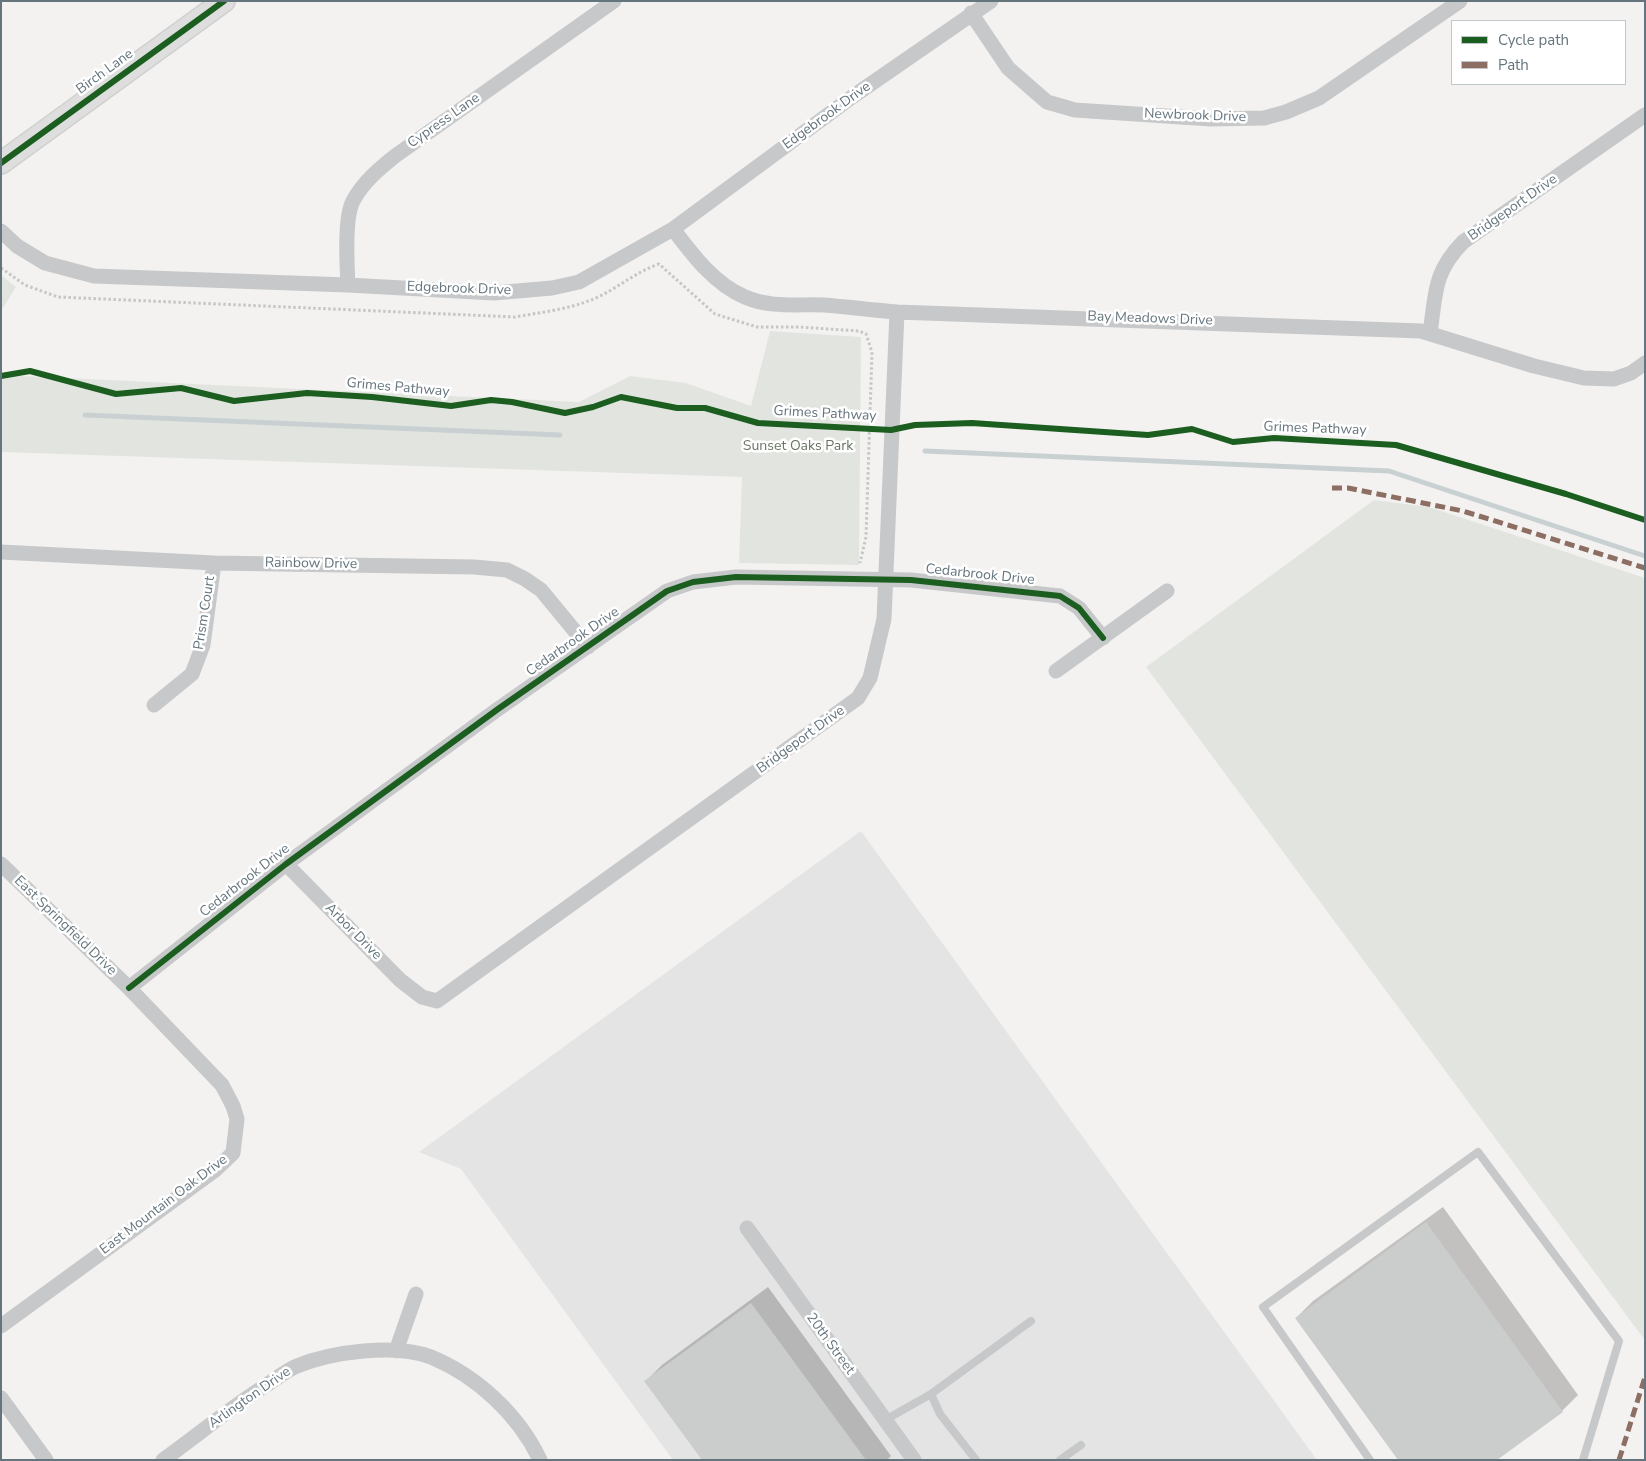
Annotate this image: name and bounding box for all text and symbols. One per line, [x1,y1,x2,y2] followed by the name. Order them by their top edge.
[1451,20,1626,85] legend
[1498,30,1569,50] text: Cycle path
[73,46,137,98] street label: Birch Lane
[1498,55,1529,75] text: Path
[780,79,874,153] street label: Edgebrook Drive
[405,90,483,152] street label: Cypress Lane
[1144,106,1246,126] street label: Newbrook Drive
[1465,171,1561,245] street label: Bridgeport Drive
[407,279,511,299] street label: Edgebrook Drive
[1087,308,1213,330] street label: Bay Meadows Drive
[346,375,450,401] street label: Grimes Pathway
[773,403,877,425] street label: Grimes Pathway
[1263,419,1367,439] street label: Grimes Pathway
[743,439,853,455] park label: Sunset Oaks Park
[265,555,357,573] street label: Rainbow Drive
[925,561,1035,589] street label: Cedarbrook Drive
[191,575,219,651] street label: Prism Court
[523,604,623,680] street label: Cedarbrook Drive
[754,702,848,778] street label: Bridgeport Drive
[197,841,293,921] street label: Cedarbrook Drive
[10,873,120,979] street label: East Springfield Drive
[321,900,385,964] street label: Arbor Drive
[97,1152,231,1258] street label: East Mountain Oak Drive
[802,1310,858,1378] street label: 20th Street
[206,1364,294,1432] street label: Arlington Drive

